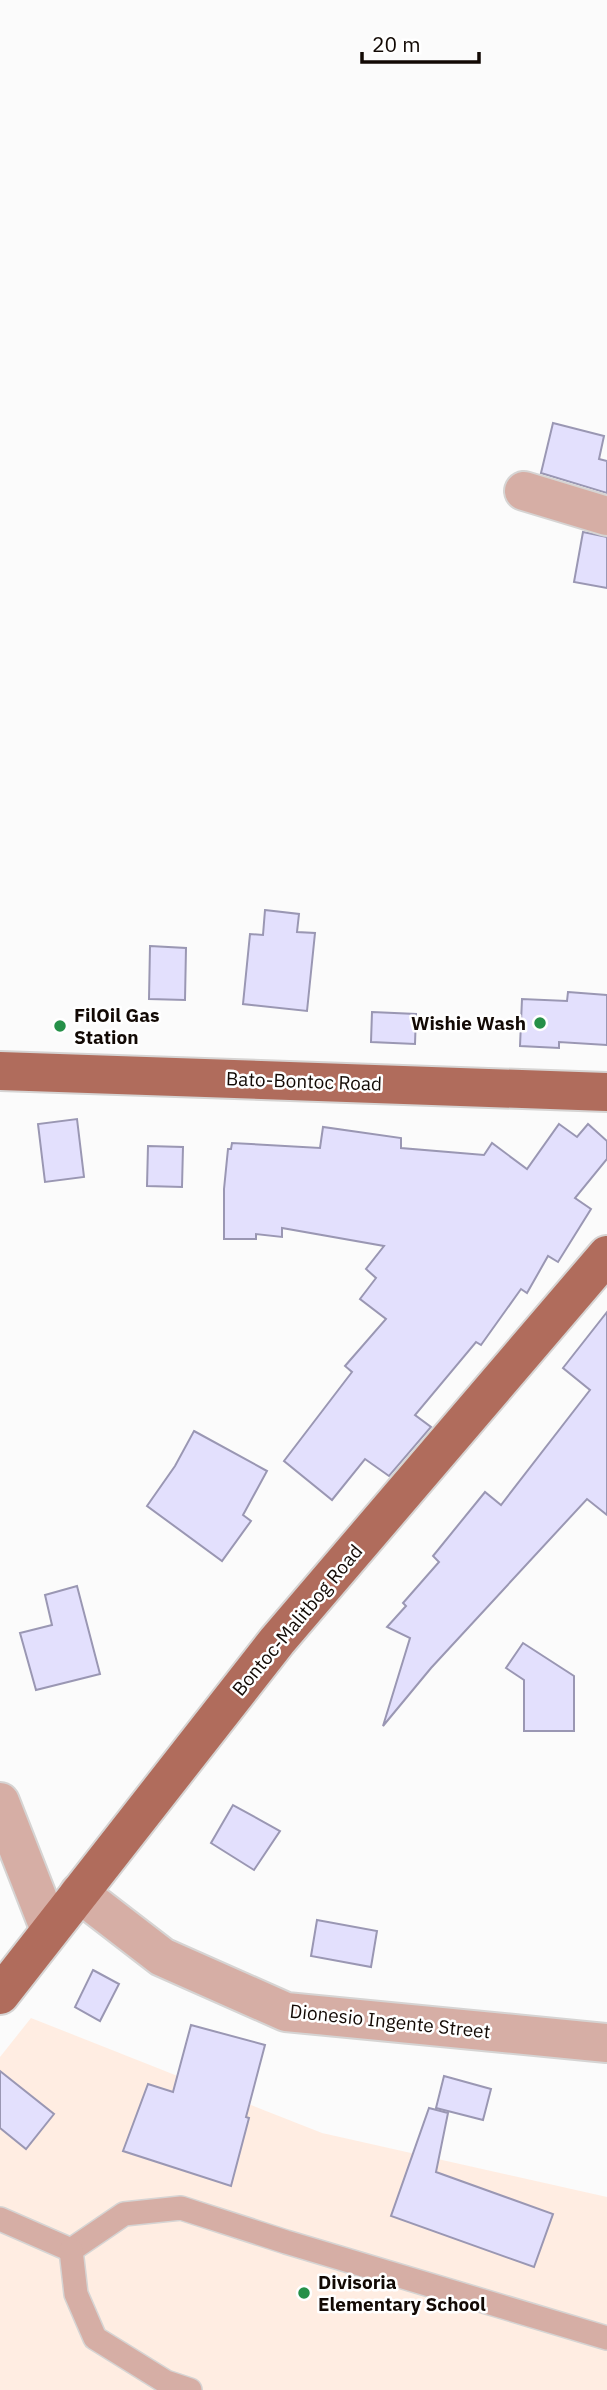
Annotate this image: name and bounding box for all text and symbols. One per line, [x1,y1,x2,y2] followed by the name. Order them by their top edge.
[362,21,479,65] scale bar
[372,30,421,58] text: 20 m
[74,1003,160,1049] place label: FilOil Gas Station
[411,1011,526,1035] place label: Wishie Wash
[532,1015,548,1031] marker: Wishie Wash
[52,1018,68,1034] marker: FilOil Gas Station
[225,1066,383,1096] street label: Bato-Bontoc Road
[227,1539,367,1701] street label: Bontoc-Malitbog Road
[288,1999,492,2043] street label: Dionesio Ingente Street
[318,2270,486,2316] place label: Divisoria Elementary School
[296,2285,312,2301] marker: Divisoria Elementary School

